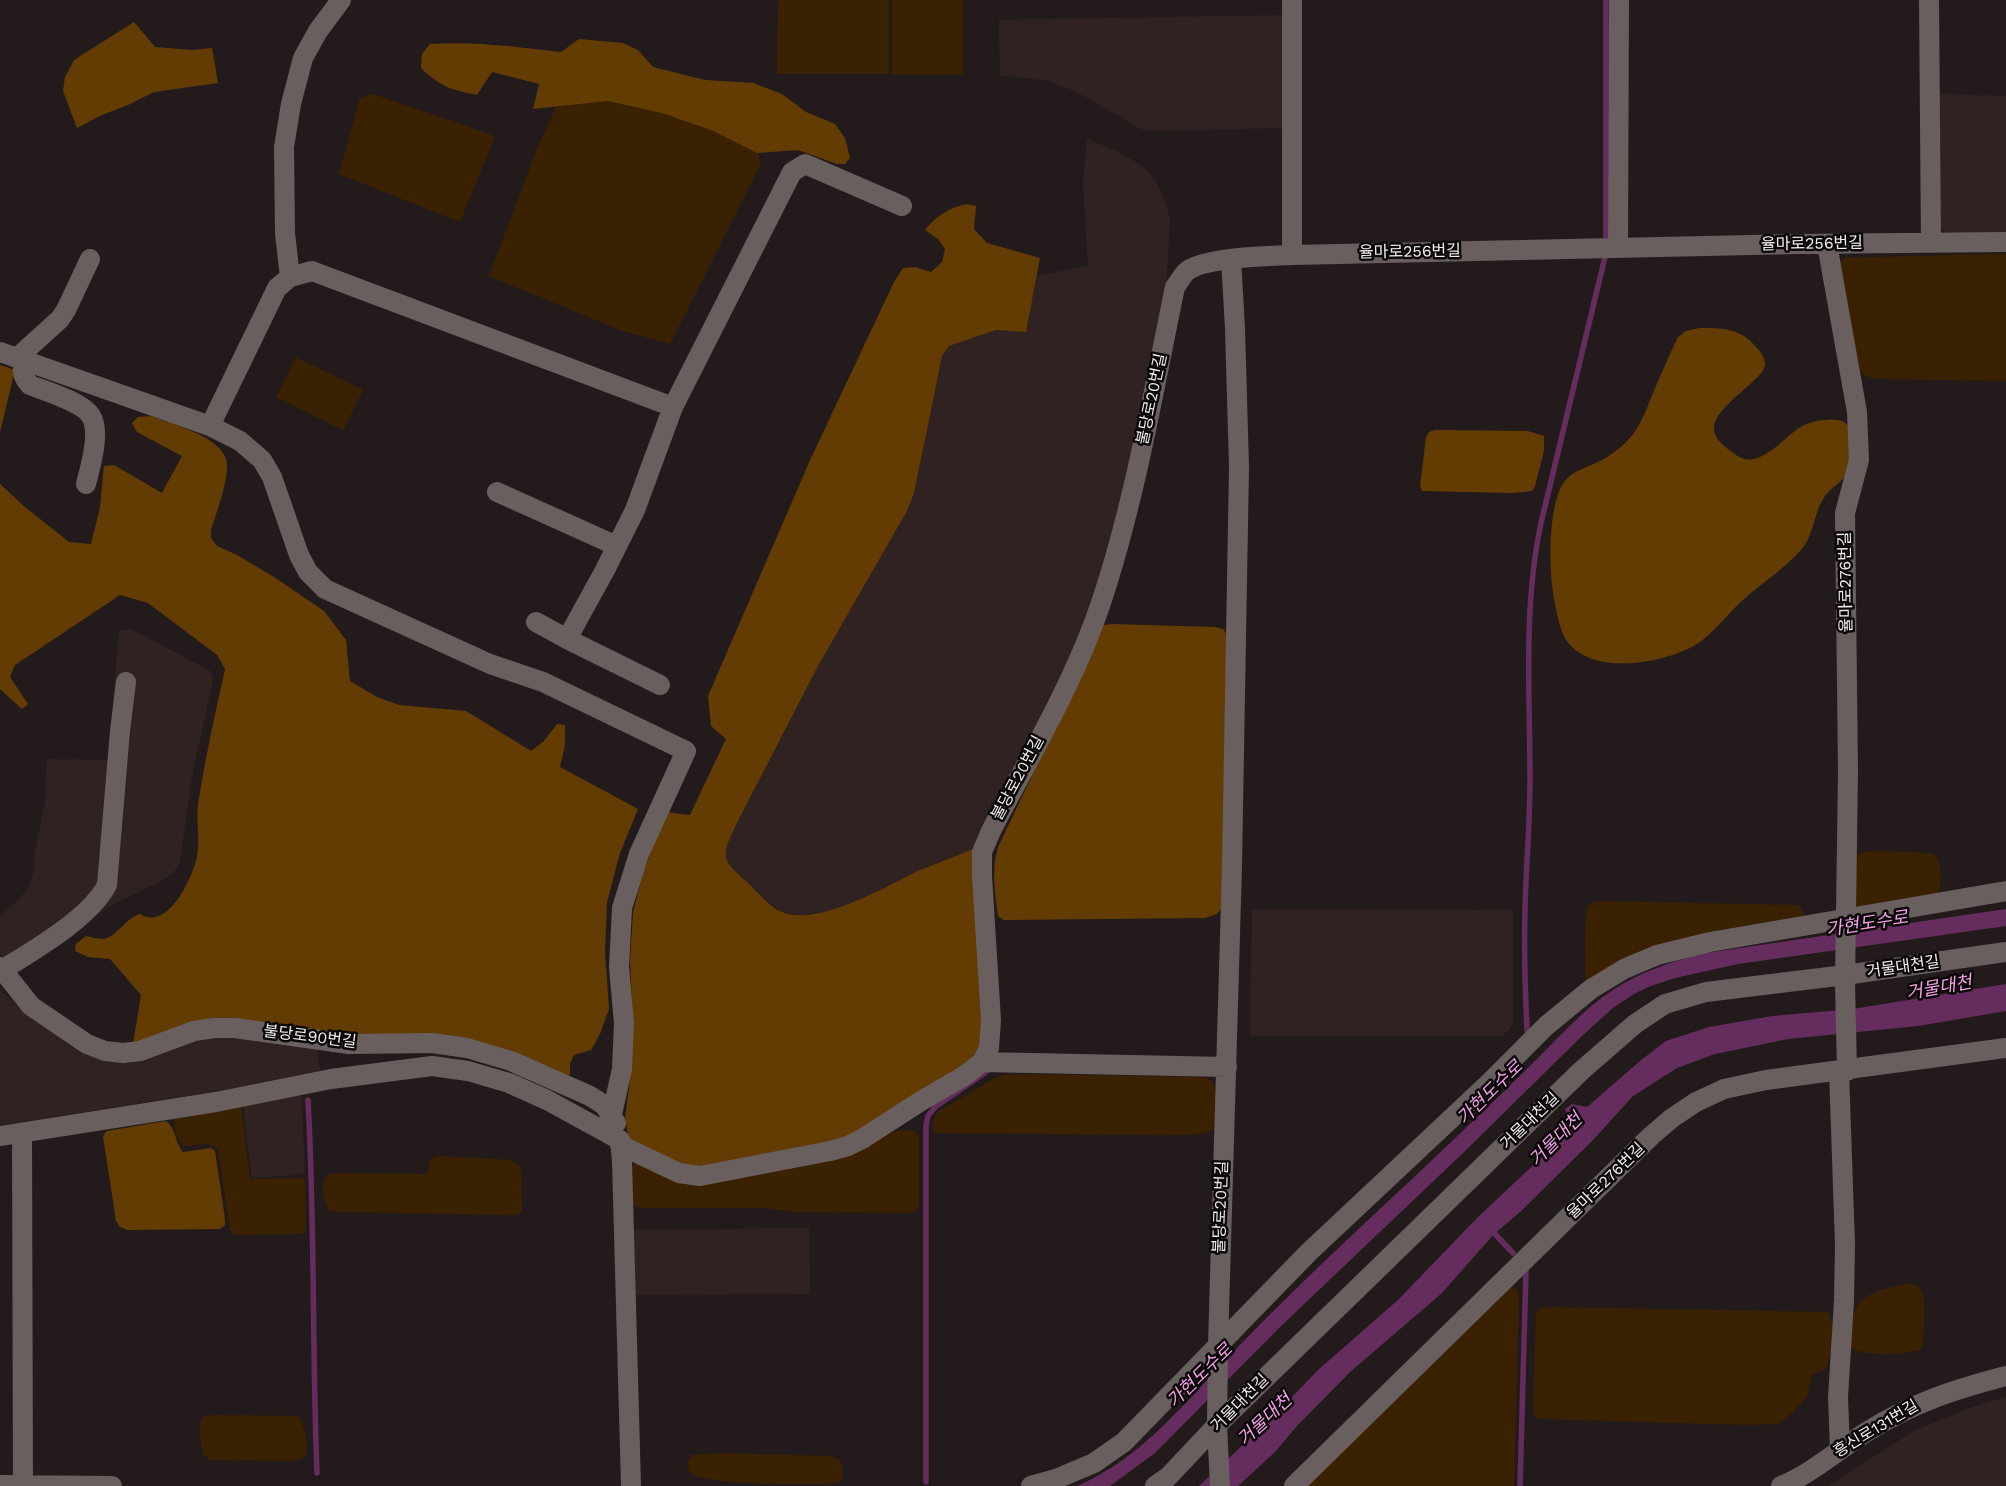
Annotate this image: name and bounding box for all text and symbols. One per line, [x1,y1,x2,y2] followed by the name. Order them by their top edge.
[1761,234,1863,254] street label: 율마로256번길
[1359,242,1461,262] street label: 율마로256번길
[1133,352,1171,446] street label: 불당로20번길
[1836,531,1856,633] street label: 율마로276번길
[988,732,1048,824] street label: 불당로20번길
[1824,907,1910,941] water label: 가현도수로
[1865,952,1941,982] street label: 거물대천길
[1905,972,1973,1004] water label: 거물대천
[262,1022,358,1052] street label: 불당로90번길
[1453,1056,1527,1130] water label: 가현도수로
[1497,1089,1563,1153] street label: 거물대천길
[1525,1109,1587,1171] water label: 거물대천
[1563,1139,1649,1223] street label: 율마로276번길
[1210,1160,1232,1254] street label: 불당로20번길
[1163,1339,1237,1413] water label: 가현도수로
[1207,1370,1273,1436] street label: 거물대천길
[1233,1390,1297,1450] water label: 거물대천
[1830,1396,1922,1462] street label: 흥신로131번길

